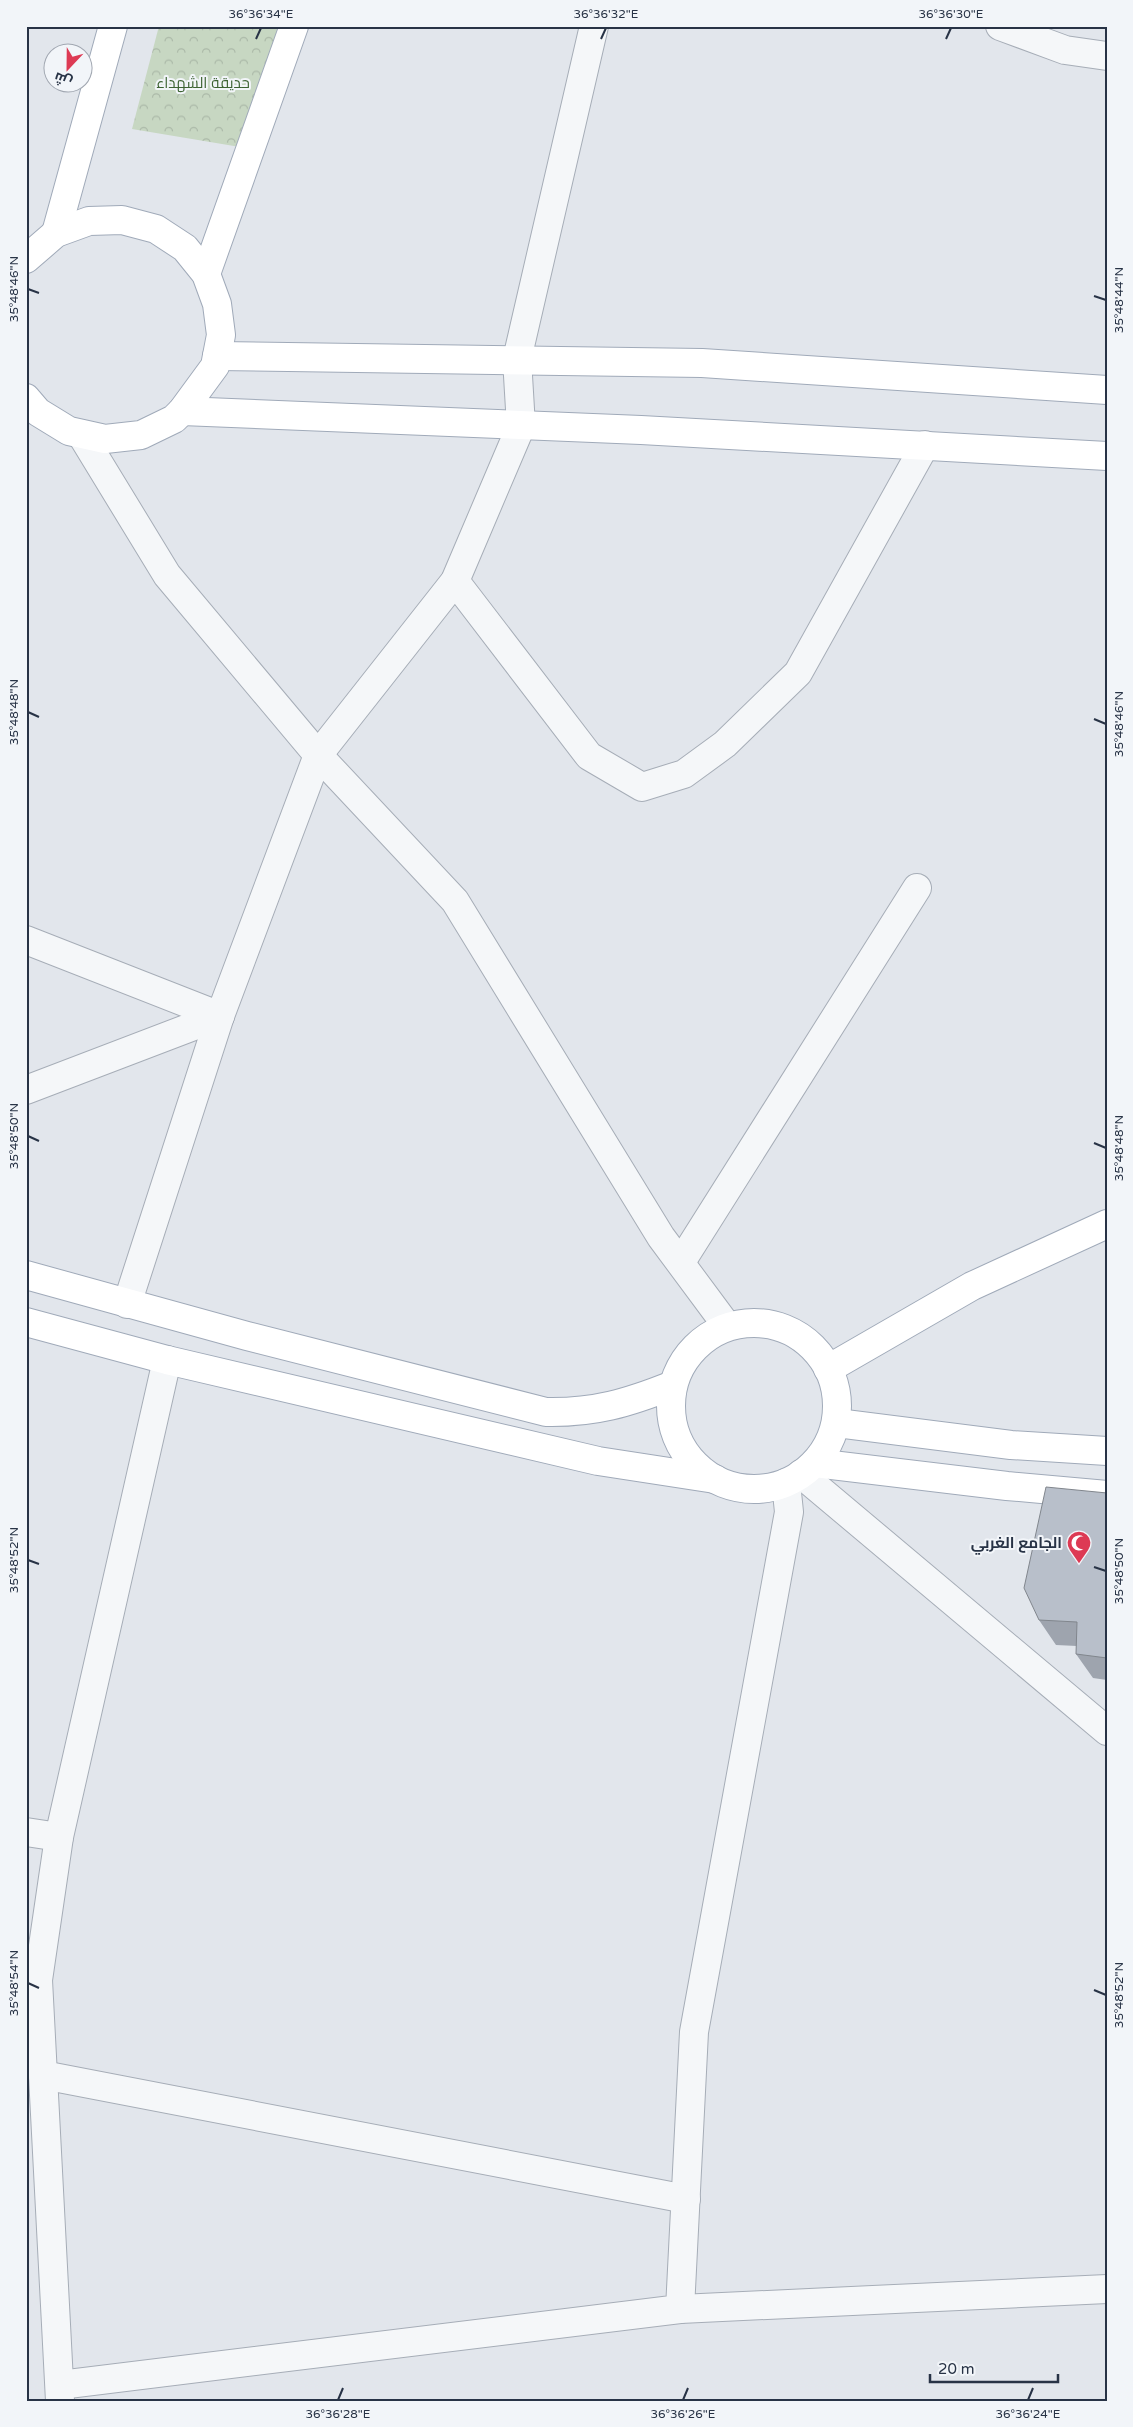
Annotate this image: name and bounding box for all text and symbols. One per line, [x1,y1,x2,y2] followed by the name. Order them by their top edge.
[229,7,294,21] text: 36°36'34"E
[574,7,639,21] text: 36°36'32"E
[919,7,984,21] text: 36°36'30"E
[42,42,92,92] north arrow
[52,68,75,91] text: ش
[156,74,250,93] park label: حديقة الشهداء
[7,256,21,322] text: 35°48'46"N
[1112,267,1126,333] text: 35°48'44"N
[7,679,21,745] text: 35°48'48"N
[1112,691,1126,757] text: 35°48'46"N
[7,1103,21,1169] text: 35°48'50"N
[1112,1115,1126,1181] text: 35°48'48"N
[7,1527,21,1593] text: 35°48'52"N
[1066,1530,1092,1564] mosque icon: الجامع الغربي
[971,1534,1062,1555] place label: الجامع الغربي
[1112,1538,1126,1604] text: 35°48'50"N
[7,1950,21,2016] text: 35°48'54"N
[1112,1962,1126,2028] text: 35°48'52"N
[930,2352,1058,2384] scale bar
[938,2360,975,2378] text: 20 m
[306,2407,371,2421] text: 36°36'28"E
[651,2407,716,2421] text: 36°36'26"E
[996,2407,1061,2421] text: 36°36'24"E

